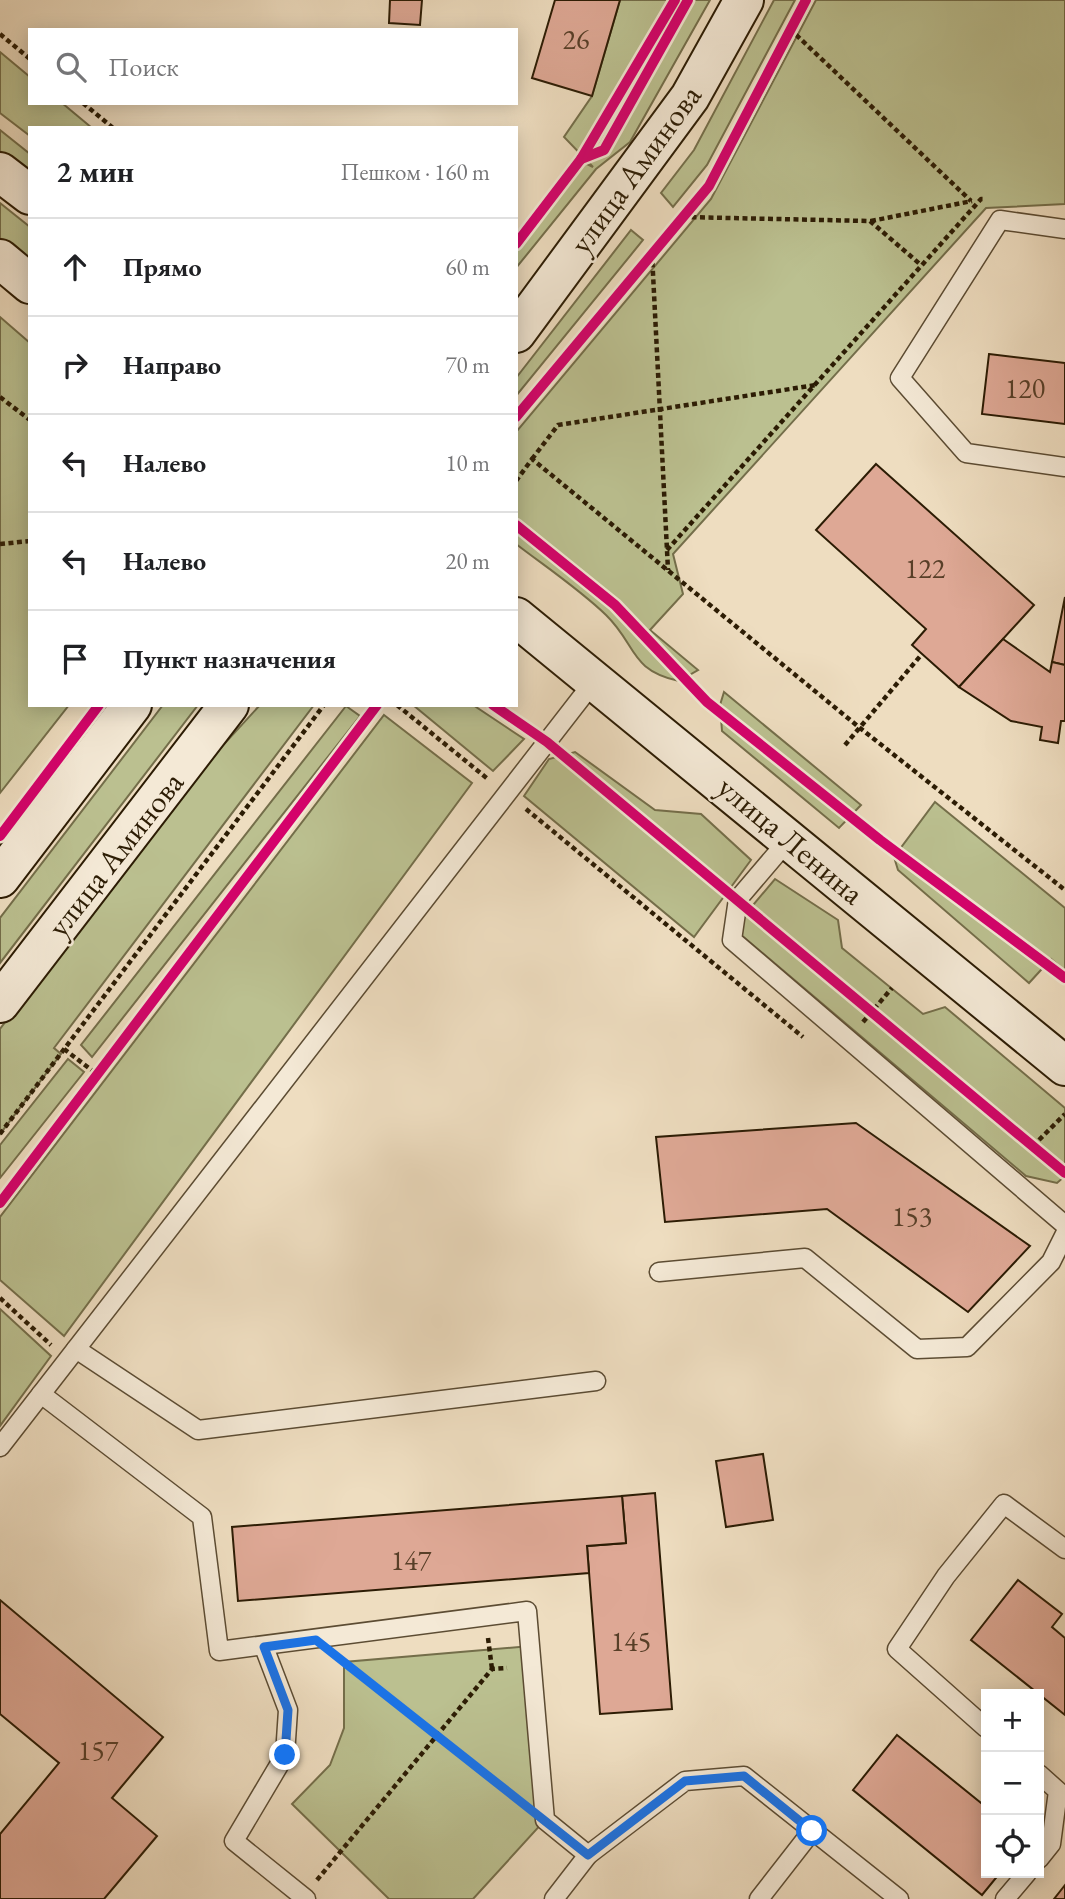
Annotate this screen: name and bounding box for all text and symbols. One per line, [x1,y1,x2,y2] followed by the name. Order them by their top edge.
[563,21,589,57] house number: 26
[28,28,518,105] search box
[52,48,90,86] icon: search
[108,50,179,84] text: Поиск
[560,76,711,262] street label: улица Аминова
[56,152,134,191] text: 2 мин
[341,157,490,187] text: Пешком · 160 m
[56,248,94,286] icon: ahead
[123,250,202,284] text: Прямо
[445,252,490,282] text: 60 m
[56,346,94,384] icon: right
[123,348,221,382] text: Направо
[445,350,490,380] text: 70 m
[1005,370,1045,406] house number: 120
[56,444,94,482] icon: left
[123,446,206,480] text: Налево
[445,448,490,478] text: 10 m
[56,542,94,580] icon: left
[123,544,206,578] text: Налево
[445,546,490,576] text: 20 m
[905,550,946,586] house number: 122
[56,640,94,678] icon: arrive
[123,642,336,676] text: Пункт назначения
[37,762,193,945] street label: улица Аминова
[709,766,873,914] street label: улица Ленина
[892,1198,932,1234] house number: 153
[391,1542,432,1578] house number: 147
[611,1623,651,1659] house number: 145
[981,1689,1044,1878] map controls
[981,1689,1044,1752] button: +
[78,1732,119,1768] house number: 157
[269,1739,300,1770] route end
[981,1752,1044,1815] button: −
[796,1815,827,1846] route start
[981,1815,1044,1878] button: locate

